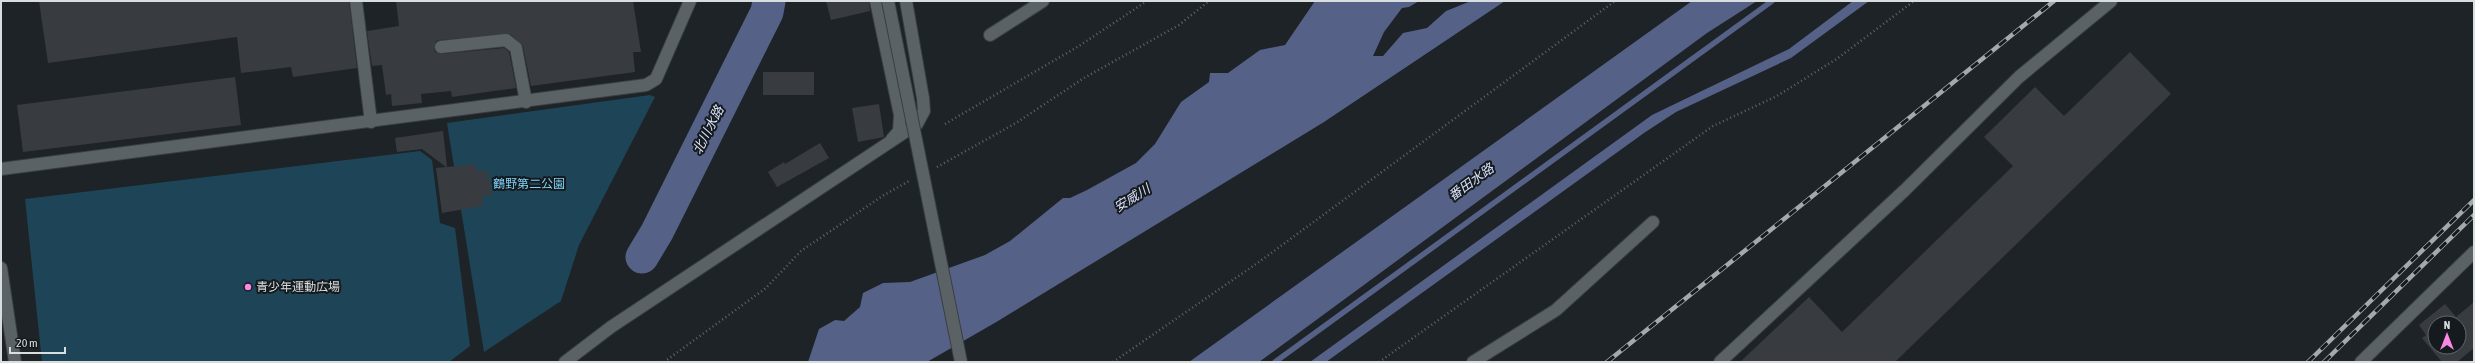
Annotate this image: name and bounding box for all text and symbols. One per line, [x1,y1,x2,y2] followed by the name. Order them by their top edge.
[690,103,727,157] water label: 北川水路
[1446,160,1497,203] water label: 番田水路
[493,177,565,191] park label: 鶴野第二公園
[1111,180,1154,215] water label: 安威川
[256,280,340,294] place label: 青少年運動広場
[243,282,253,292] marker: 青少年運動広場
[2427,315,2467,355] north arrow
[2444,319,2450,331] text: N
[10,329,65,355] scale bar
[16,336,38,350] text: 20 m

